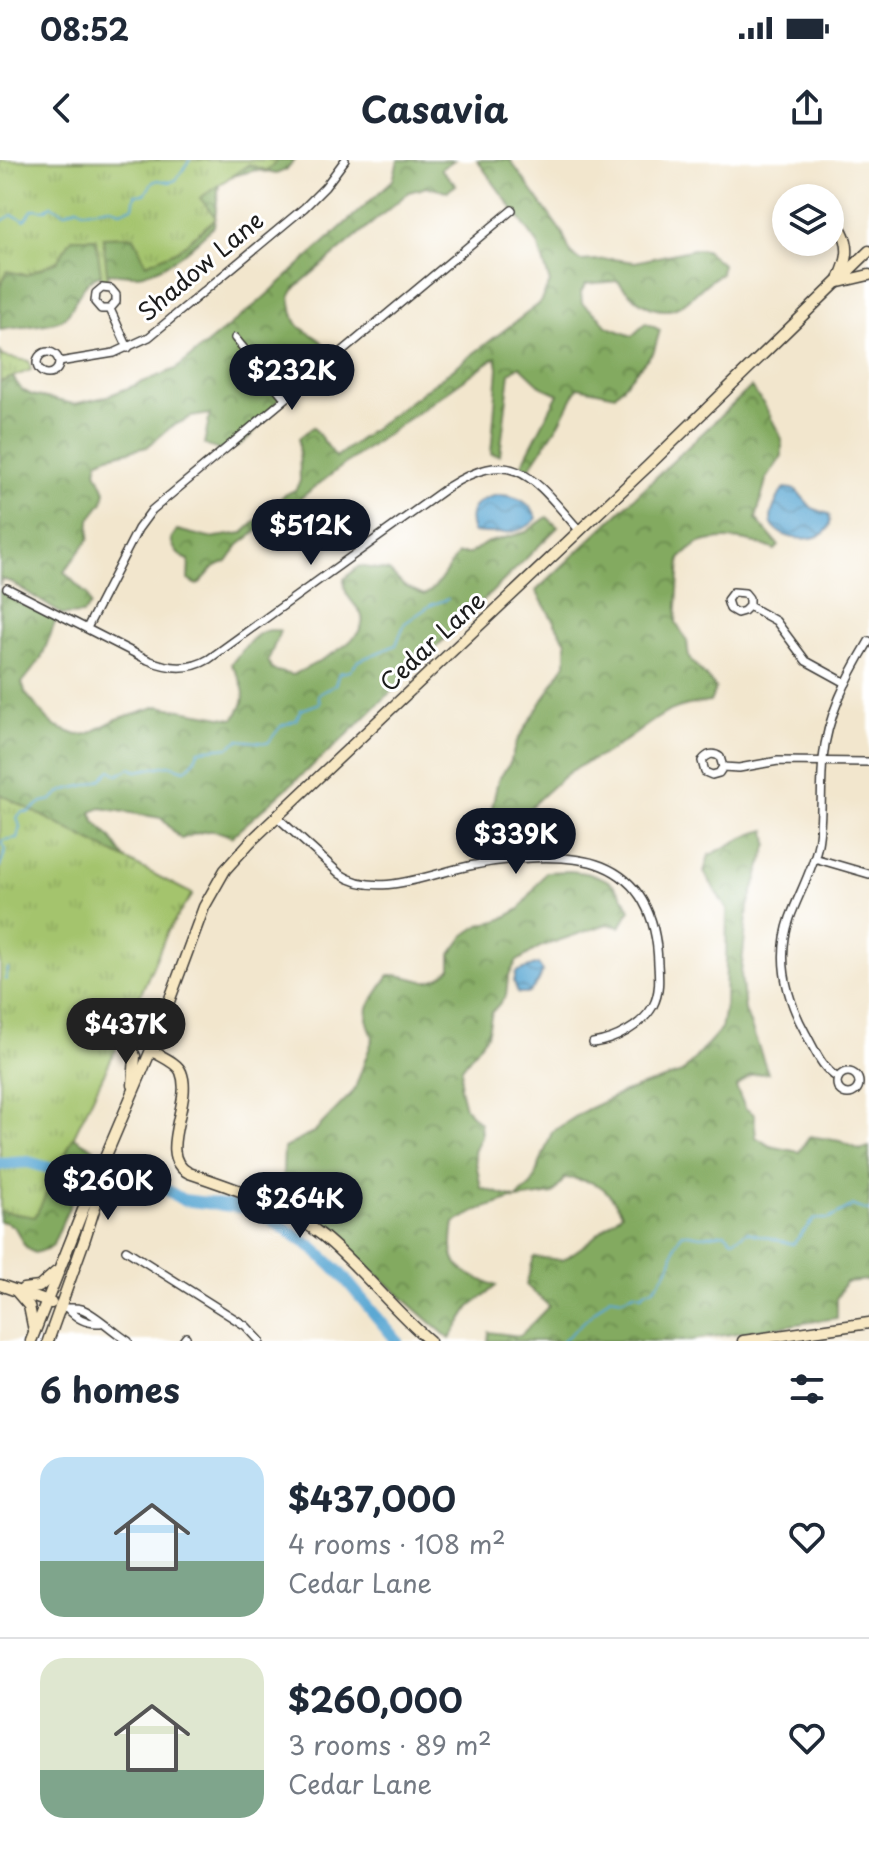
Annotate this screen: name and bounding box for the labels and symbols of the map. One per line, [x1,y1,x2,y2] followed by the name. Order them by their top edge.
[129,202,271,329] street label: Shadow Lane
[236,344,348,412] pin: $232K
[255,499,367,567] pin: $512K
[371,582,493,699] street label: Cedar Lane
[460,808,572,876] pin: $339K
[70,998,182,1066] pin: $437K
[52,1154,164,1222] pin: $260K
[244,1172,356,1240] pin: $264K

